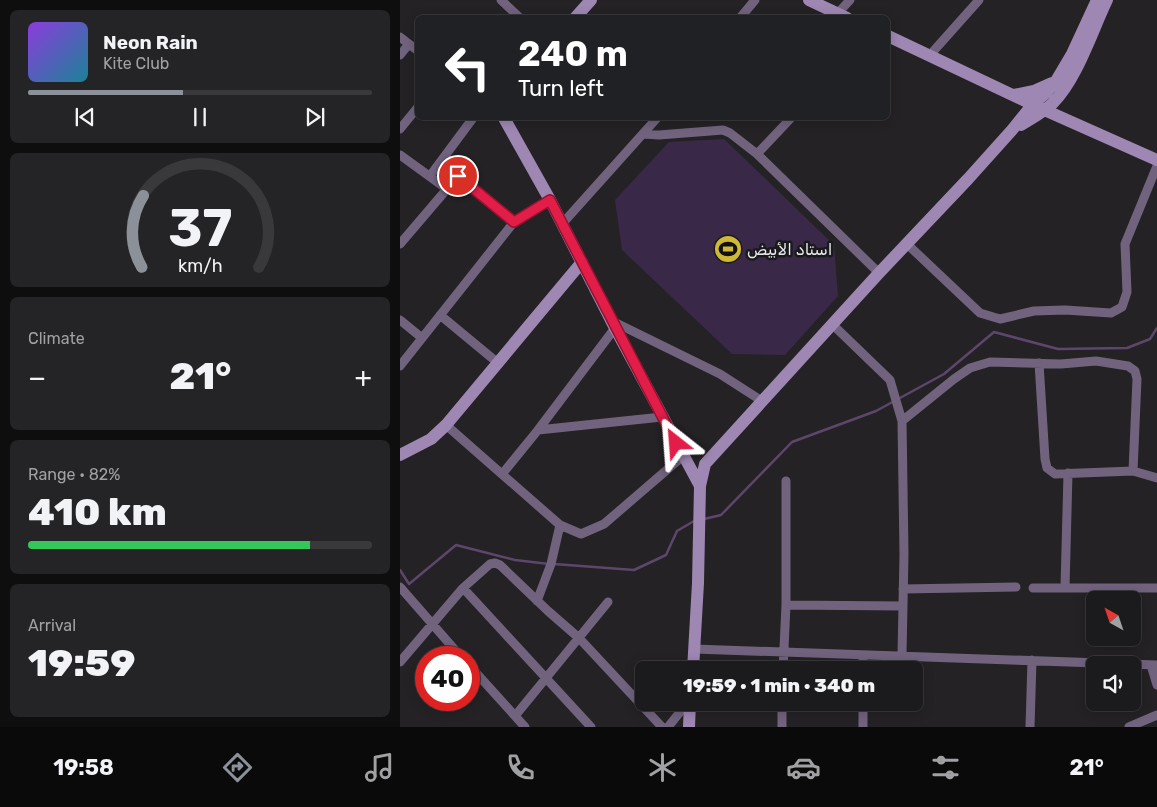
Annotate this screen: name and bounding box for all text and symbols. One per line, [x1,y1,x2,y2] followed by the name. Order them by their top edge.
[103,31,198,54] text: Neon Rain
[518,33,628,75] text: 240 m
[435,35,500,100] icon: left
[103,54,169,73] text: Kite Club
[518,75,604,102] text: Turn left
[71,103,99,131] icon: previous
[186,103,214,131] icon: pause
[301,103,329,131] icon: next
[437,155,479,197] pin
[444,162,472,190] icon: arrive
[168,197,232,259] text: 37
[713,234,743,264] sports icon: استاد الأبيض
[747,240,832,259] place label: استاد الأبيض
[178,255,222,276] text: km/h
[28,329,85,348] text: Climate
[170,353,231,399] text: 21°
[28,361,46,394] text: −
[355,361,372,394] text: +
[649,416,701,468] position arrow
[28,465,120,484] text: Range · 82%
[28,489,167,535] text: 410 km
[1086,591,1141,646] north arrow
[1086,591,1141,711] map controls
[28,616,76,635] text: Arrival
[28,640,135,686] text: 19:59
[415,646,480,711] speed limit sign: 40
[1086,656,1141,711] button: sound
[683,674,875,697] text: 19:59 · 1 min · 340 m
[220,750,255,785] icon: directions
[362,750,397,785] icon: music
[503,750,538,785] icon: phone
[645,750,680,785] icon: climate
[786,750,821,785] icon: car
[928,750,963,785] icon: filters
[53,754,114,781] text: 19:58
[1069,754,1104,781] text: 21°

